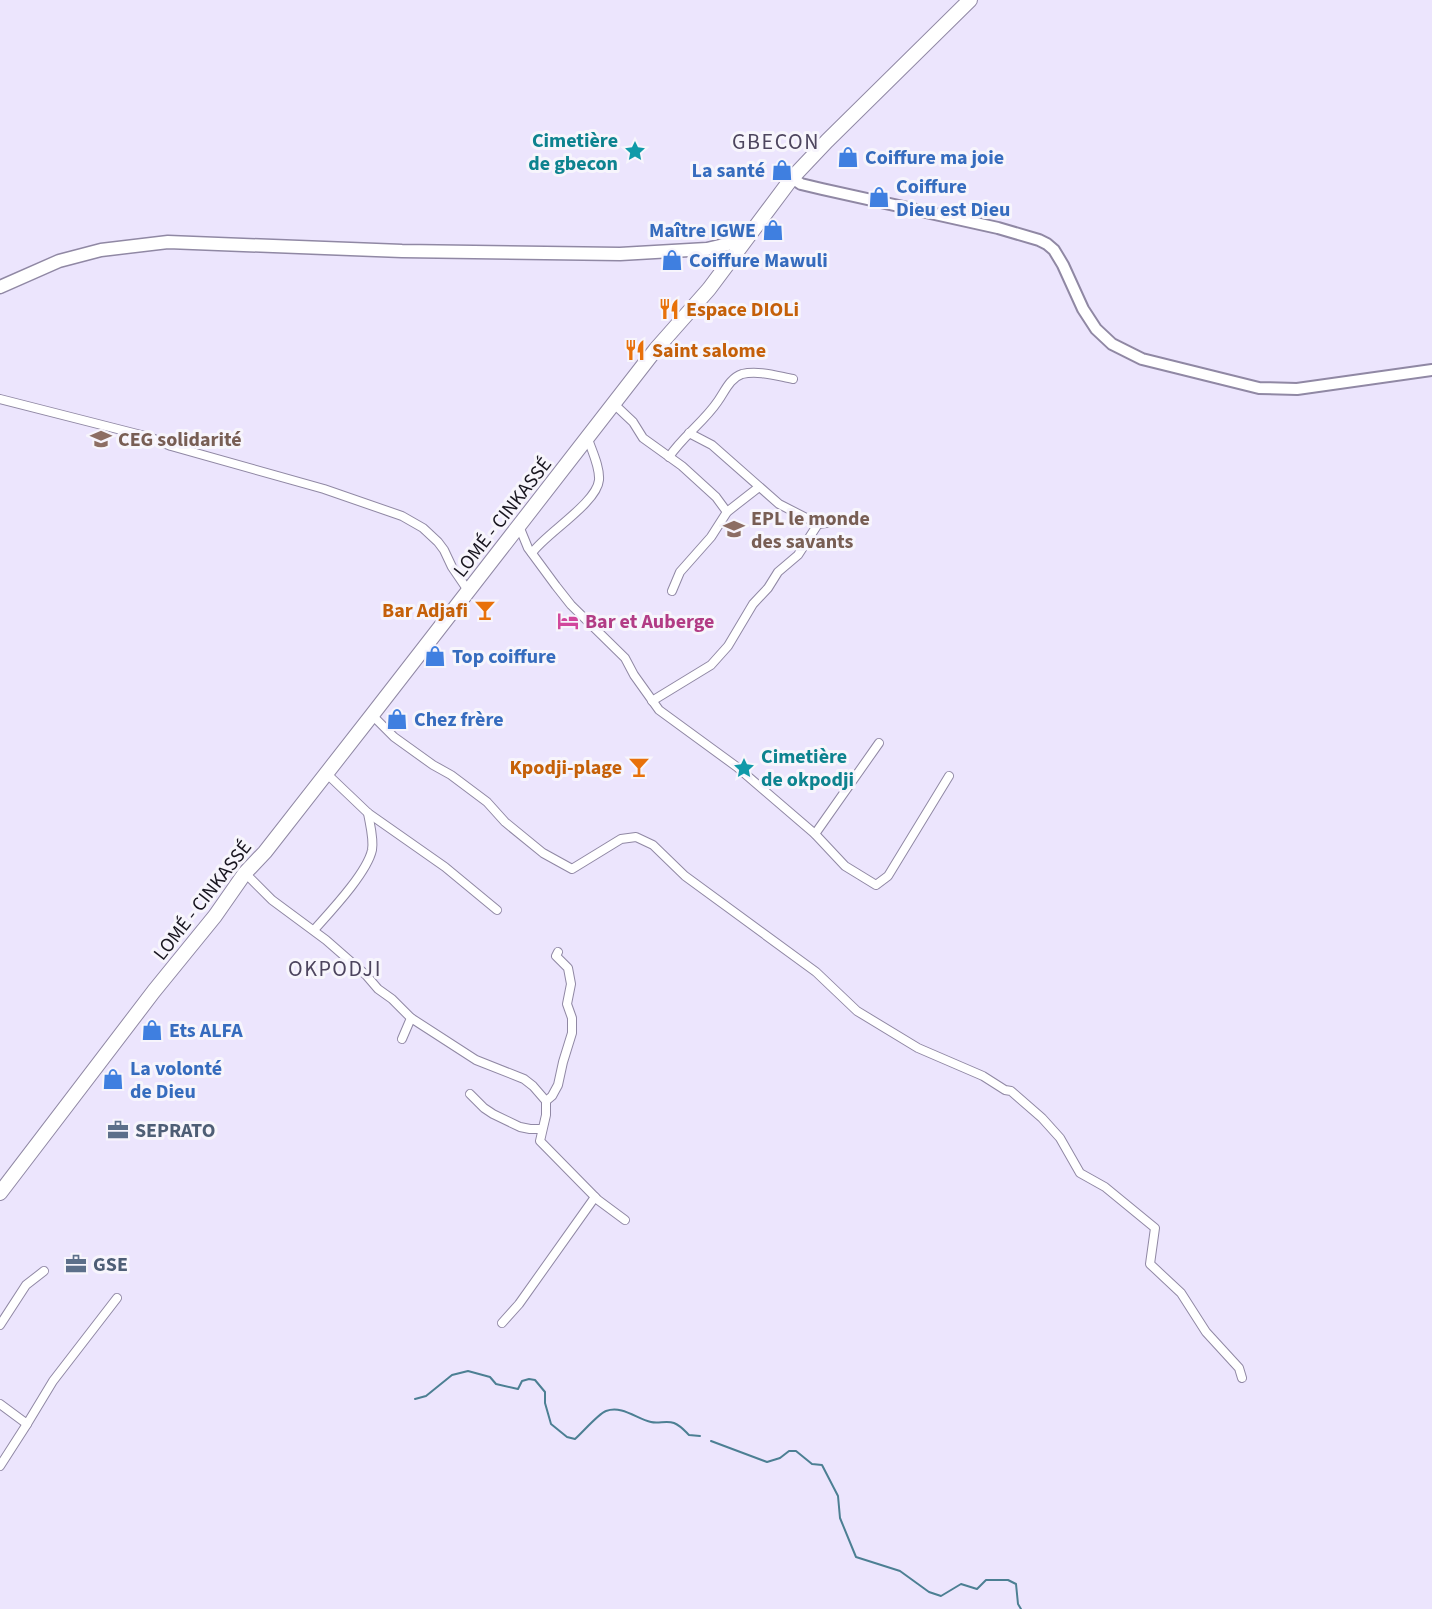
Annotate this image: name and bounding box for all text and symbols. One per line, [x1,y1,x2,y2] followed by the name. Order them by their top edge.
[732,126,820,158] district label: GBECON
[528,127,618,178] place label: Cimetière de gbecon
[623,139,647,163] place icon: Cimetière de gbecon
[865,144,1004,172] place label: Coiffure ma joie
[836,145,860,169] shop icon: Coiffure ma joie
[692,157,765,185] place label: La santé
[770,158,794,182] shop icon: La santé
[896,173,1010,224] place label: Coiffure Dieu est Dieu
[867,185,891,209] shop icon: Coiffure Dieu est Dieu
[649,217,756,245] place label: Maître IGWE
[761,218,785,242] shop icon: Maître IGWE
[689,247,828,275] place label: Coiffure Mawuli
[660,248,684,272] shop icon: Coiffure Mawuli
[686,296,799,324] place label: Espace DIOLi
[657,297,681,321] restaurant icon: Espace DIOLi
[652,337,766,365] place label: Saint salome
[623,338,647,362] restaurant icon: Saint salome
[118,426,242,454] place label: CEG solidarité
[89,427,113,451] school or university icon: CEG solidarité
[447,452,559,583] street label: LOMÉ - CINKASSÉ
[751,505,870,556] place label: EPL le monde des savants
[722,517,746,541] school or university icon: EPL le monde des savants
[382,597,468,625] place label: Bar Adjafi
[473,598,497,622] bar icon: Bar Adjafi
[585,608,714,636] place label: Bar et Auberge
[556,609,580,633] hotel icon: Bar et Auberge
[452,643,556,671] place label: Top coiffure
[423,644,447,668] shop icon: Top coiffure
[414,706,504,734] place label: Chez frère
[385,707,409,731] shop icon: Chez frère
[761,743,854,794] place label: Cimetière de okpodji
[510,754,622,782] place label: Kpodji-plage
[627,755,651,779] bar icon: Kpodji-plage
[732,756,756,780] place icon: Cimetière de okpodji
[147,835,259,966] street label: LOMÉ - CINKASSÉ
[288,953,382,985] district label: OKPODJI
[169,1017,243,1045] place label: Ets ALFA
[140,1018,164,1042] shop icon: Ets ALFA
[130,1055,222,1106] place label: La volonté de Dieu
[101,1067,125,1091] shop icon: La volonté de Dieu
[135,1117,215,1145] place label: SEPRATO
[106,1118,130,1142] office icon: SEPRATO
[93,1251,128,1279] place label: GSE
[64,1252,88,1276] office icon: GSE

